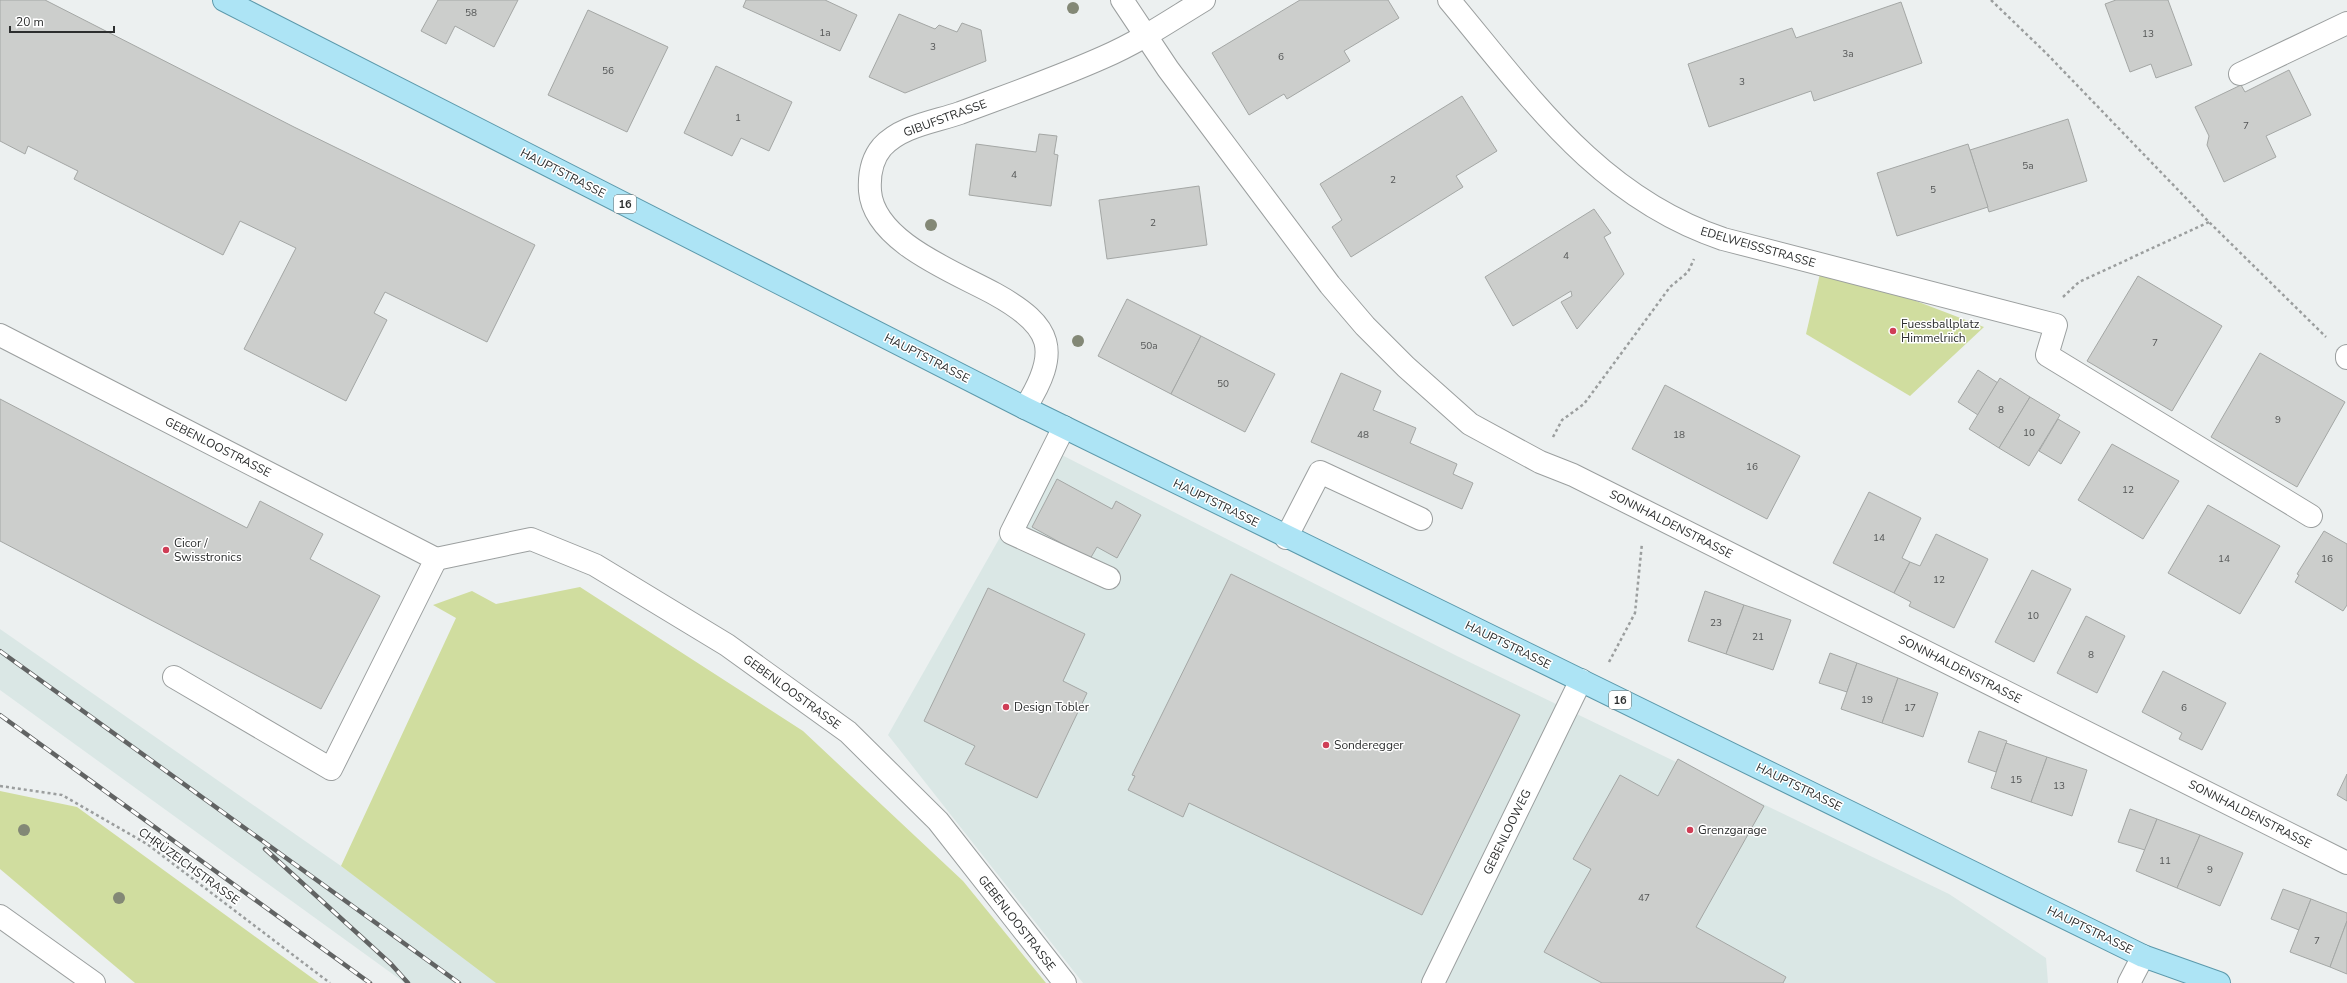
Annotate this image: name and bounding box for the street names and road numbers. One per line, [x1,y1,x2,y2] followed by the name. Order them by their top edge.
[901,95,989,141] street label: GIBUFSTRASSE
[518,145,608,201] street label: HAUPTSTRASSE
[614,195,636,213] road number: 16
[1699,223,1817,271] street label: EDELWEISSSTRASSE
[882,330,972,386] street label: HAUPTSTRASSE
[162,413,274,481] street label: GEBENLOOSTRASSE
[1170,475,1262,531] street label: HAUPTSTRASSE
[1607,486,1735,562] street label: SONNHALDENSTRASSE
[1462,617,1554,673] street label: HAUPTSTRASSE
[1896,631,2024,707] street label: SONNHALDENSTRASSE
[740,651,844,733] street label: GEBENLOOSTRASSE
[1609,691,1631,709] road number: 16
[1753,759,1845,815] street label: HAUPTSTRASSE
[2186,776,2314,852] street label: SONNHALDENSTRASSE
[1479,787,1535,877] street label: GEBENLOOWEG
[135,824,243,908] street label: CHRÜZEICHSTRASSE
[975,872,1059,974] street label: GEBENLOOSTRASSE
[2044,902,2136,958] street label: HAUPTSTRASSE

